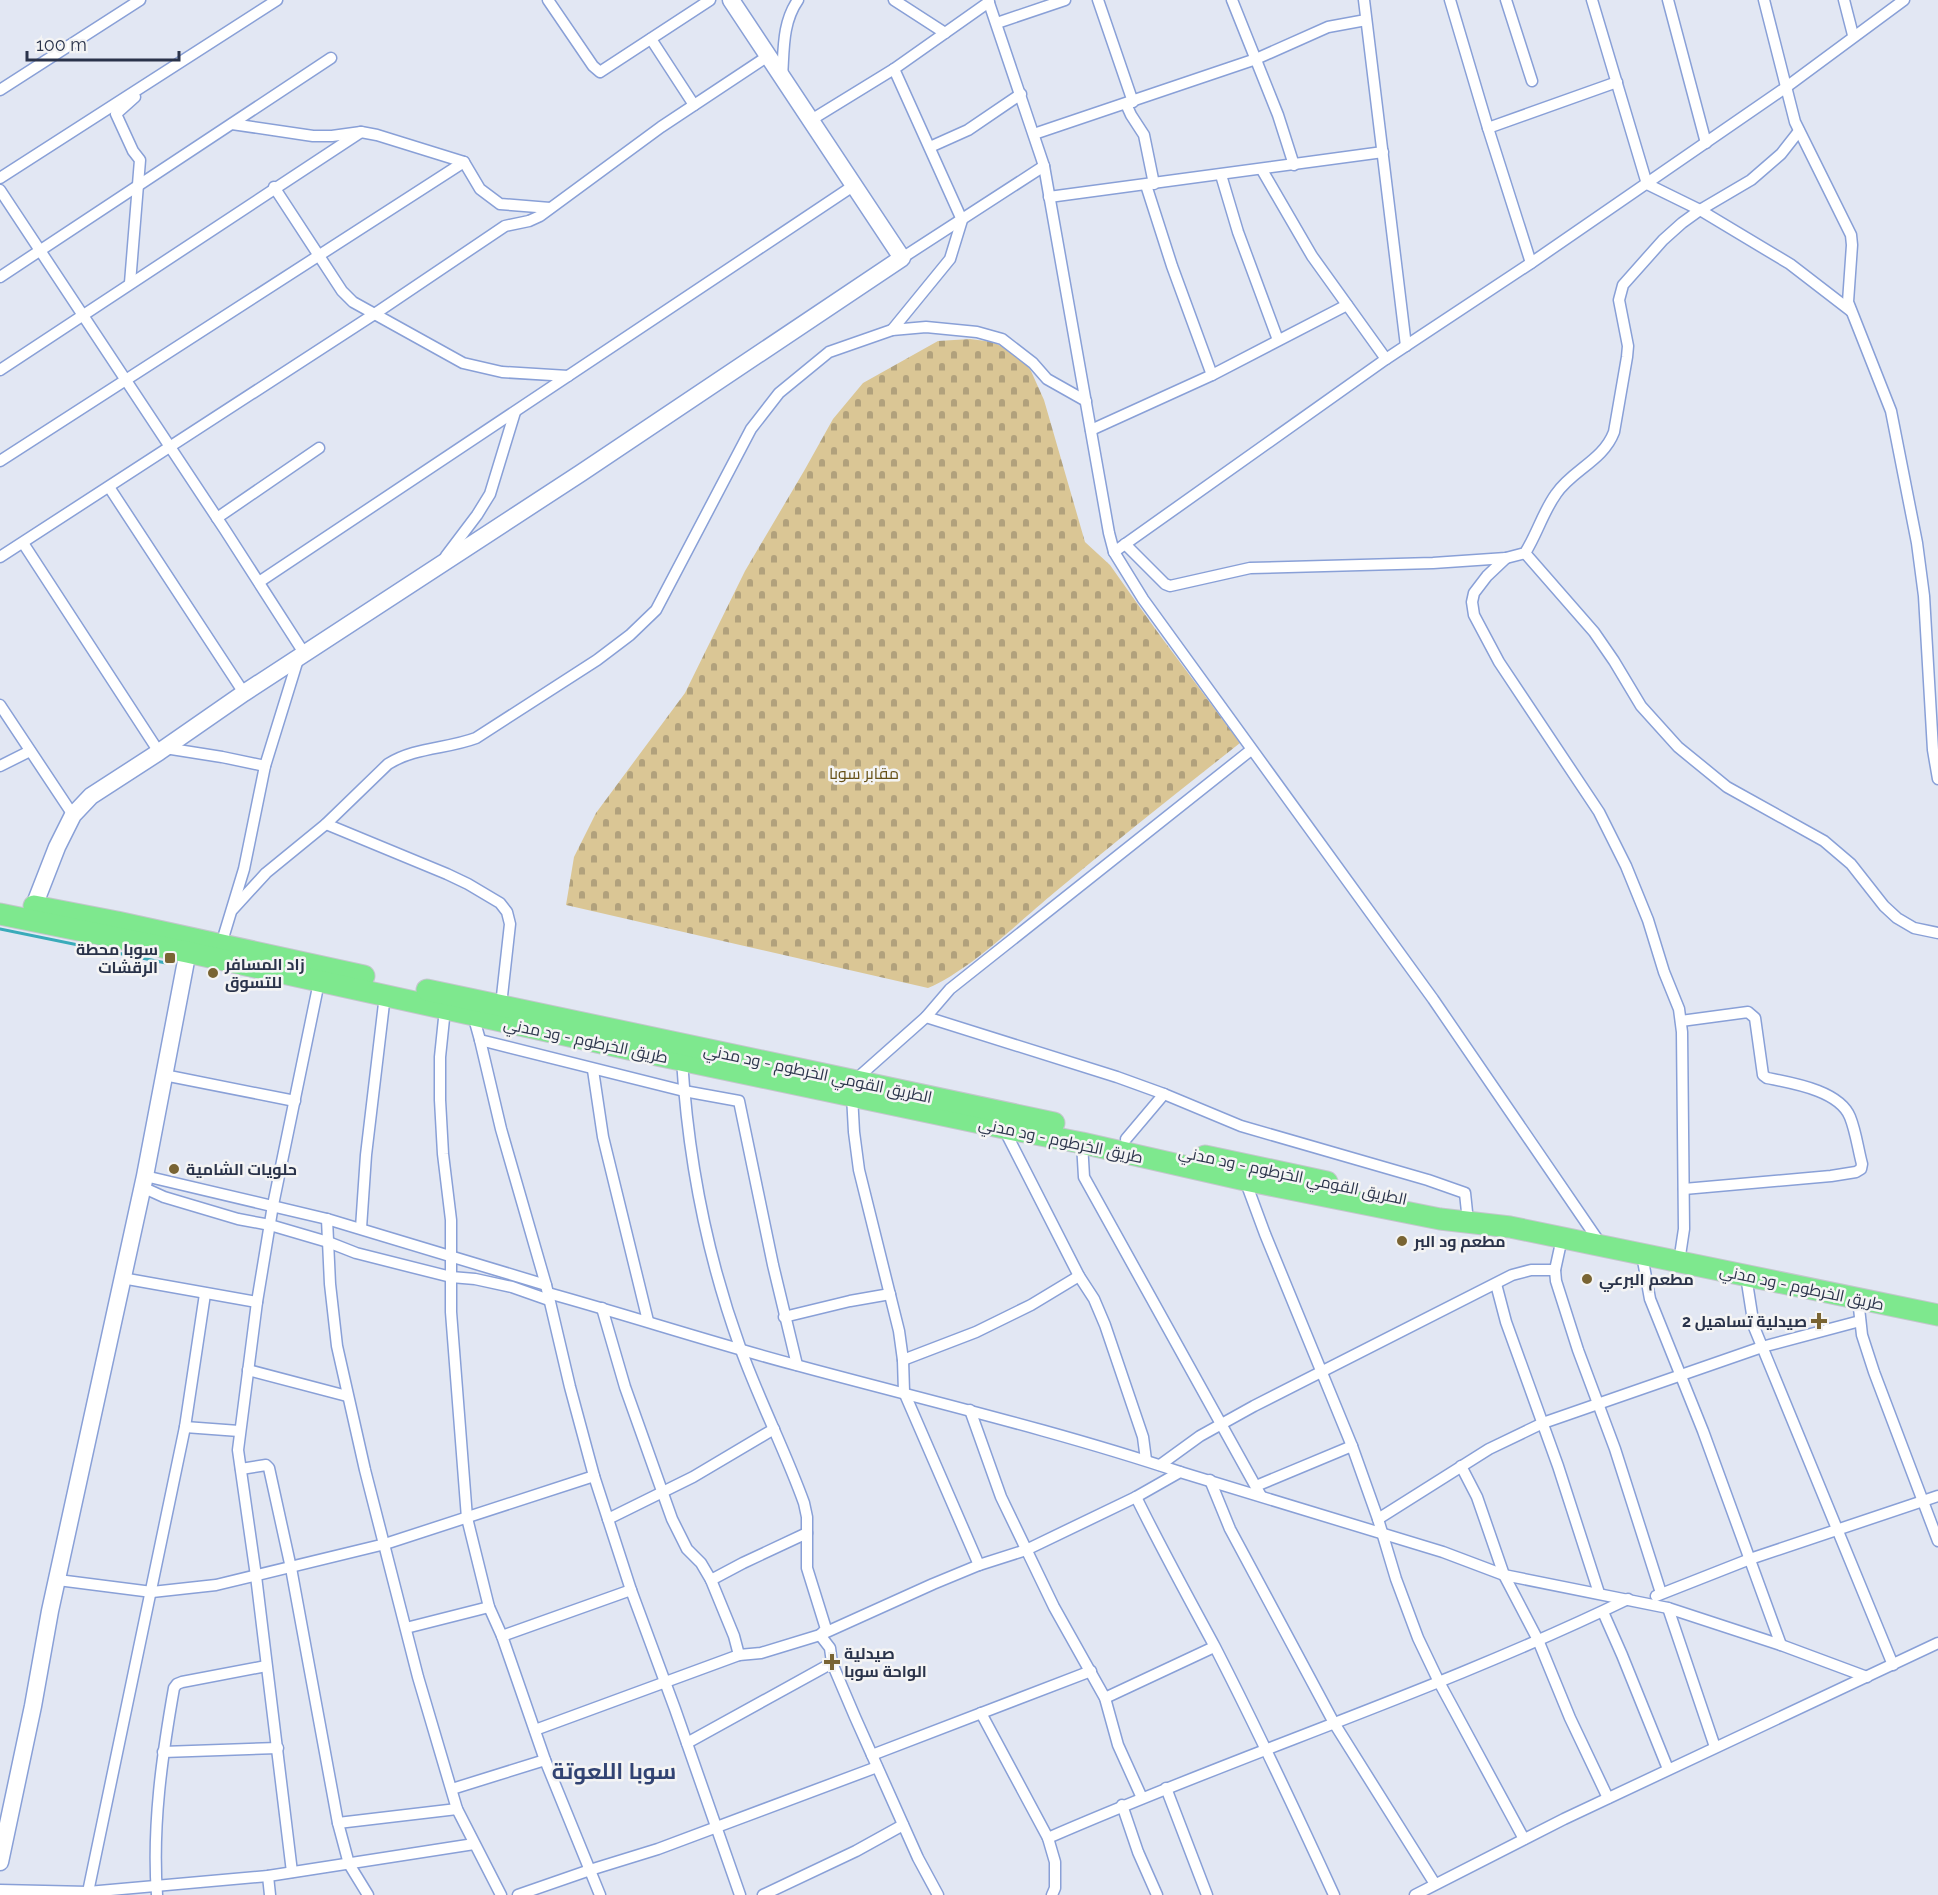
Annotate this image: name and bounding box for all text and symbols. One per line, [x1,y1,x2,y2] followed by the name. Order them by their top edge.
[27,24,178,62] scale bar
[36,34,87,55] text: 100 m
[829,764,899,783] park label: مقابر سوبا
[76,940,158,977] place label: سوبا محطة الرقشات
[163,951,177,965] marker: سوبا محطة الرقشات
[224,955,305,992] place label: زاد المسافر للتسوق
[206,966,220,980] marker: زاد المسافر للتسوق
[501,1014,670,1071] street label: طريق الخرطوم - ود مدني
[701,1040,934,1111] street label: الطريق القومي الخرطوم - ود مدني
[976,1114,1145,1171] street label: طريق الخرطوم - ود مدني
[1176,1142,1409,1213] street label: الطريق القومي الخرطوم - ود مدني
[186,1160,297,1179] place label: حلويات الشامية
[167,1162,181,1176] marker: حلويات الشامية
[1413,1232,1506,1253] place label: مطعم ود البر
[1395,1234,1409,1248] marker: مطعم ود البر
[1717,1261,1886,1318] street label: طريق الخرطوم - ود مدني
[1599,1270,1694,1292] place label: مطعم البرعي
[1580,1272,1594,1286] marker: مطعم البرعي
[1682,1312,1807,1331] place label: صيدلية تساهيل 2
[1812,1314,1826,1328] marker: صيدلية تساهيل 2
[844,1644,927,1681] place label: صيدلية الواحة سوبا
[825,1655,839,1669] marker: صيدلية الواحة سوبا
[552,1758,676,1785] district label: سوبا اللعوتة

